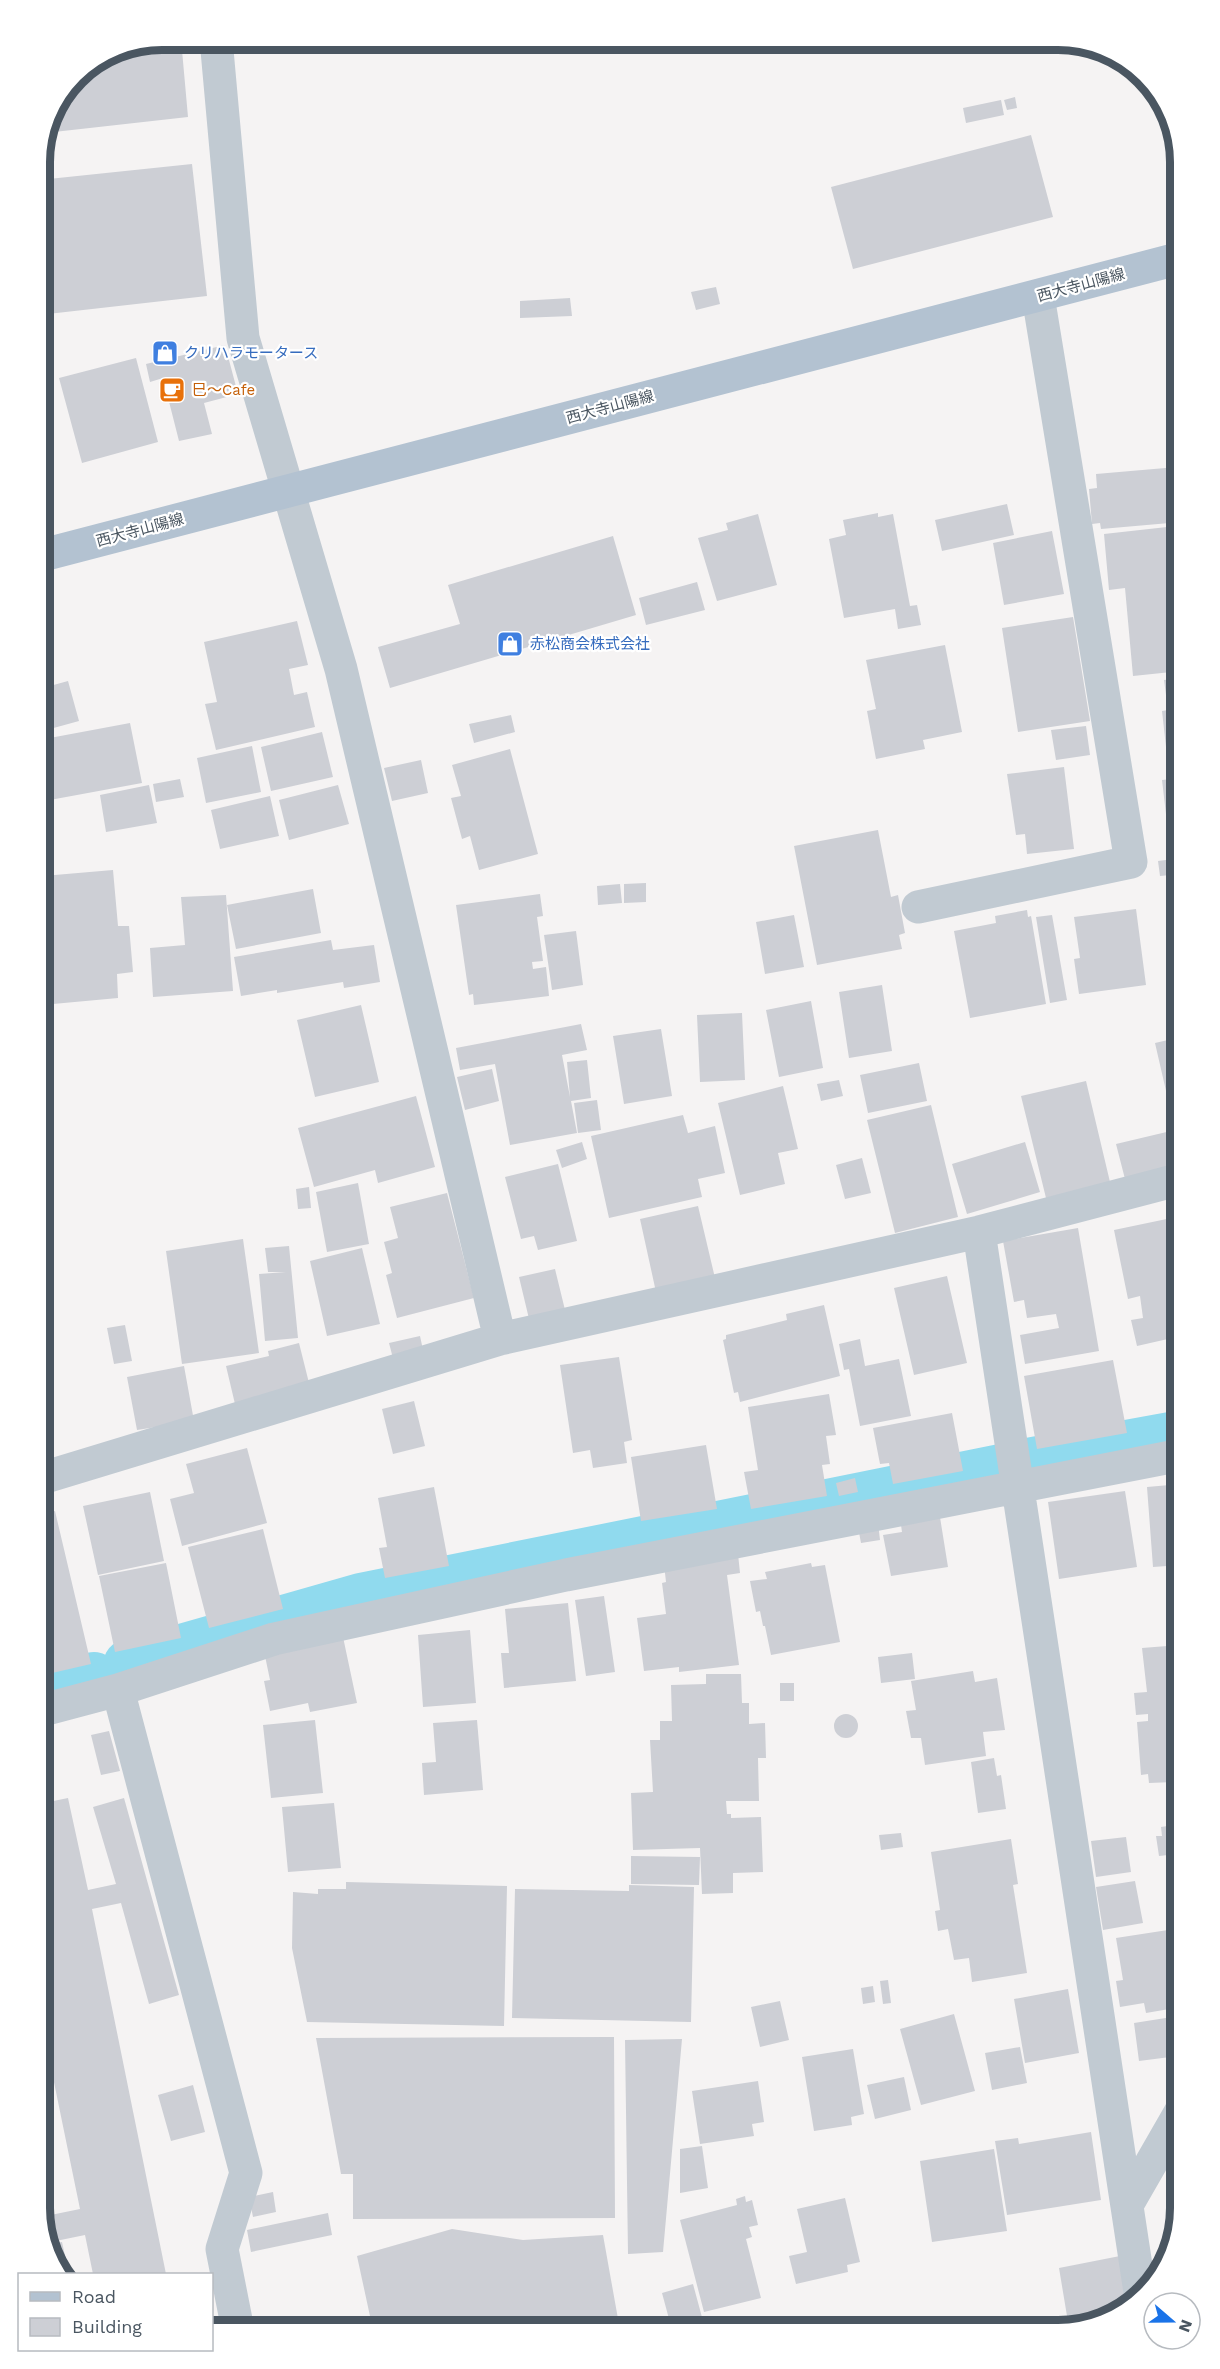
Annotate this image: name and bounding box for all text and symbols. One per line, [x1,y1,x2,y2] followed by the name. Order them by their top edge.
[1035,265,1127,305] street label: 西大寺山陽線
[150,338,180,368] shop icon: クリハラモータース
[184,344,318,362] place label: クリハラモータース
[157,375,187,405] cafe icon: 巳～Cafe
[192,381,255,399] place label: 巳～Cafe
[564,387,656,427] street label: 西大寺山陽線
[94,510,186,550] street label: 西大寺山陽線
[495,629,525,659] shop icon: 赤松商会株式会社
[530,635,650,653] place label: 赤松商会株式会社
[18,2273,213,2351] legend
[72,2286,116,2307] text: Road
[1142,2291,1202,2351] north arrow
[72,2316,142,2337] text: Building
[1175,2317,1197,2335] text: N

